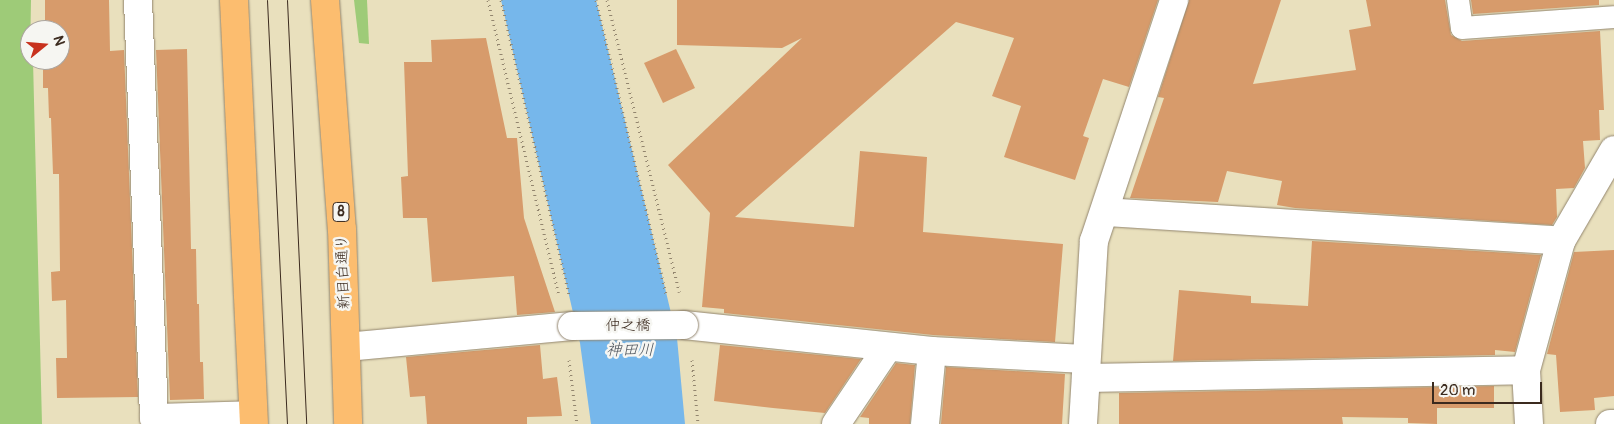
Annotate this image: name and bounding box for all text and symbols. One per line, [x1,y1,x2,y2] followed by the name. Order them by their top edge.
[20,20,70,70] north arrow
[49,34,68,48] text: N
[332,200,350,223] road number: 8
[333,234,353,310] street label: 新目白通り
[606,317,650,335] street label: 仲之橋
[606,340,654,360] water label: 神田川
[1434,372,1544,404] scale bar
[1440,381,1475,400] text: 20 m

